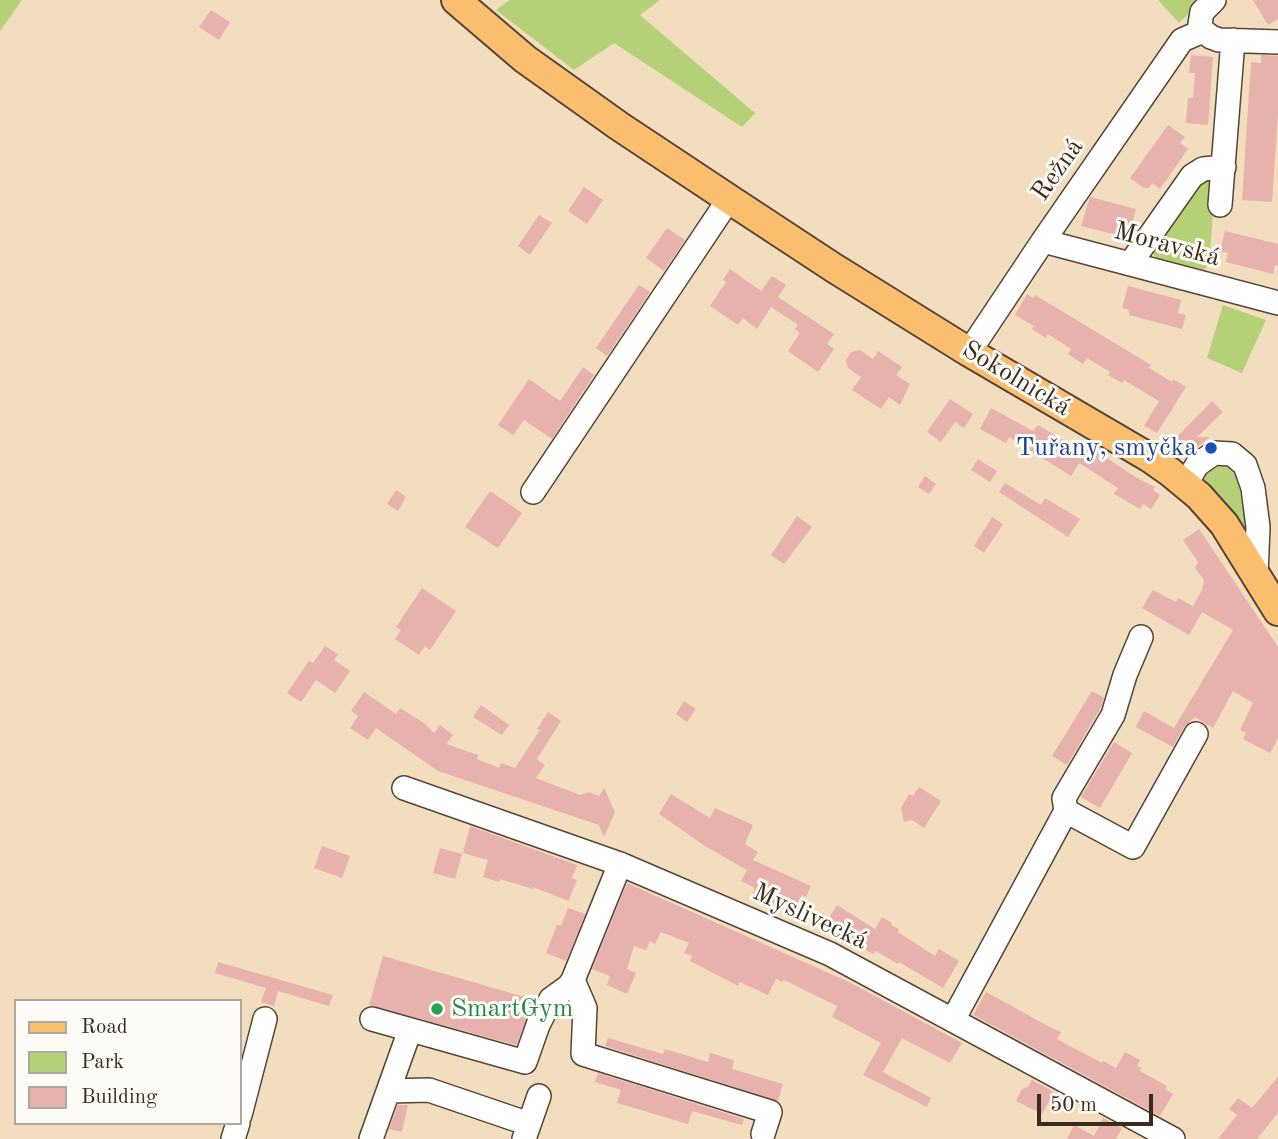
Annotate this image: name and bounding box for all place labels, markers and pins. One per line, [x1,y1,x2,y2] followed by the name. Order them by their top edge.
[1016,432,1197,464] place label: Tuřany, smyčka
[1203,440,1219,456] marker: Tuřany, smyčka
[451,993,574,1025] place label: SmartGym
[429,1001,445,1017] marker: SmartGym

